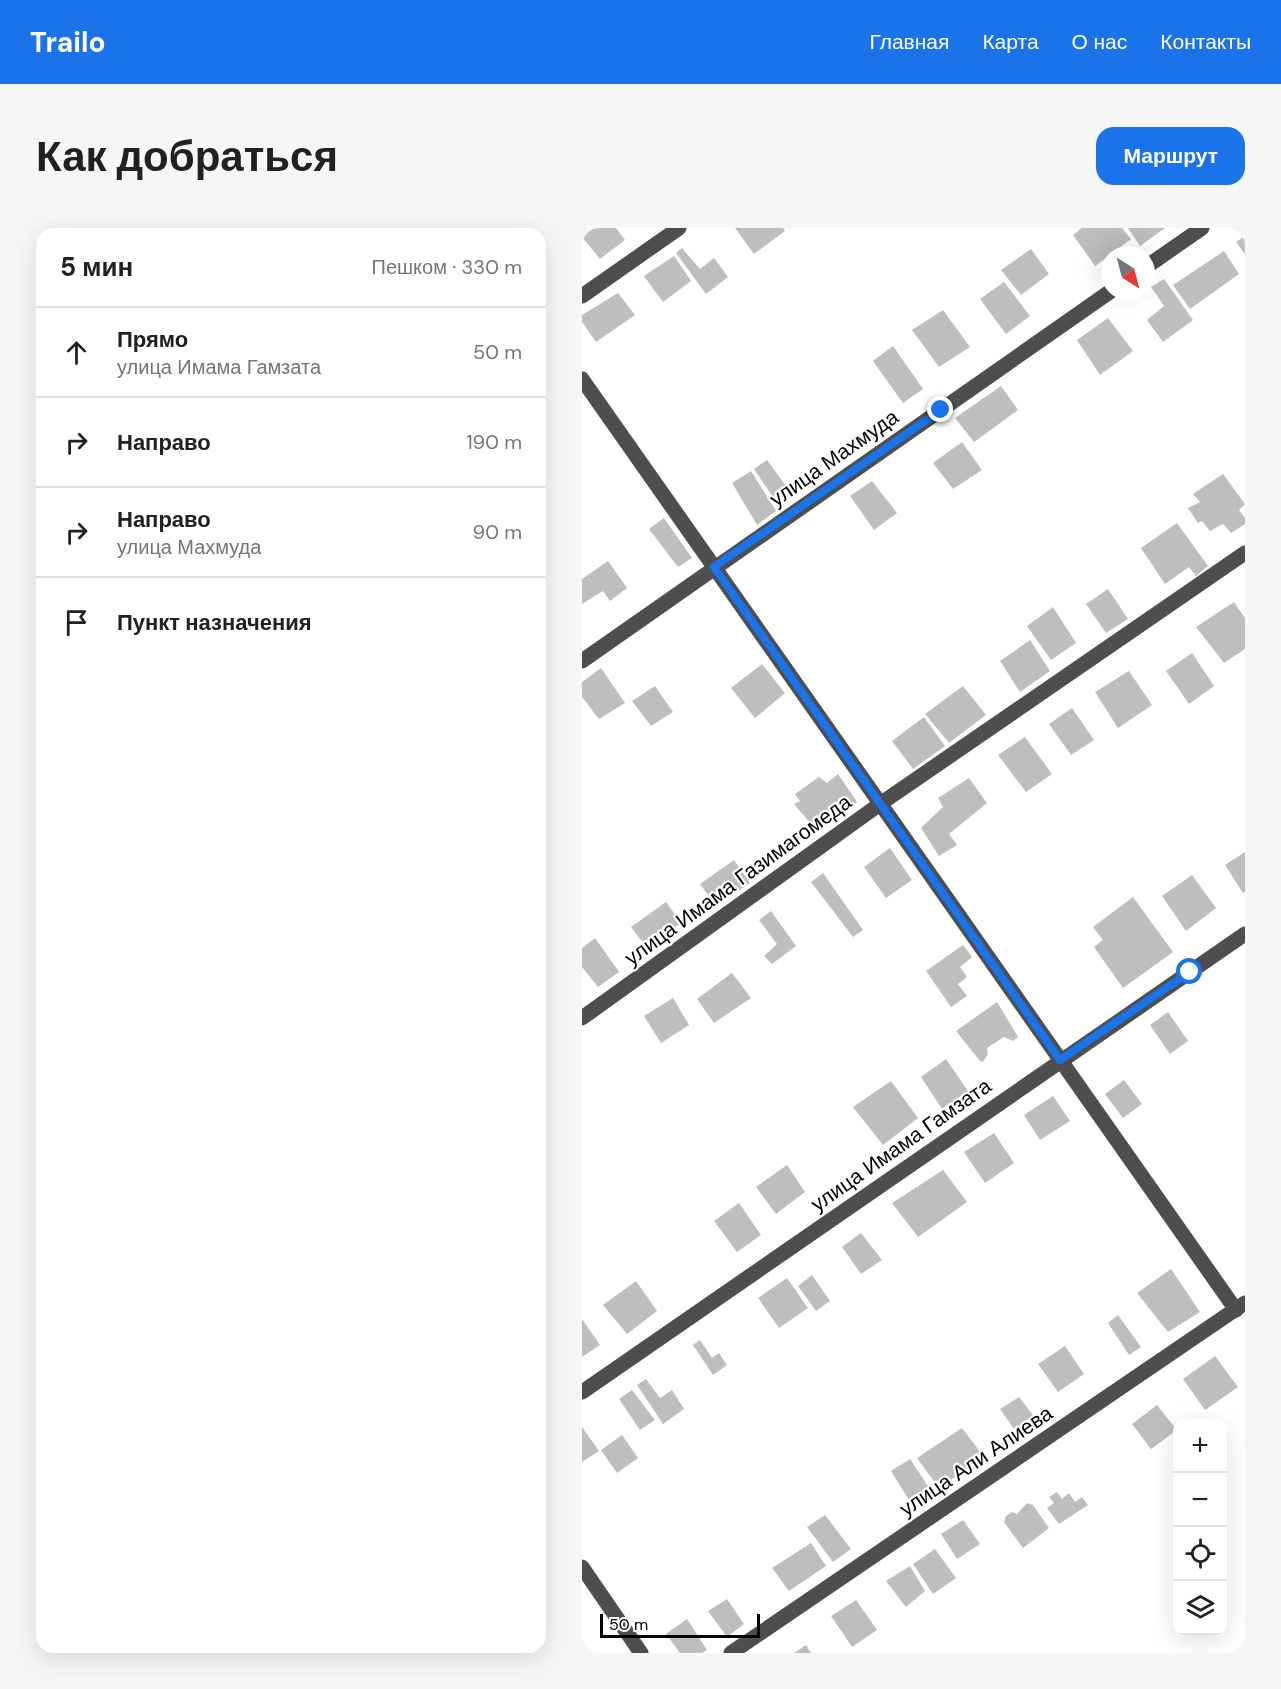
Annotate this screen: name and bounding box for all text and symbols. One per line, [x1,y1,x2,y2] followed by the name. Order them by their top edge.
[30,24,106,61] text: Trailo
[869,28,949,56] text: Главная
[982,28,1039,56] text: Карта
[1072,28,1127,56] text: О нас
[1160,28,1251,56] text: Контакты
[1096,127,1245,185] button: Маршрут
[36,129,338,184] text: Как добраться
[1101,246,1155,300] north arrow
[60,250,133,284] text: 5 мин
[372,254,522,280] text: Пешком · 330 m
[117,325,188,354] text: Прямо
[60,336,93,369] icon: ahead
[473,339,522,365] text: 50 m
[117,354,321,380] text: улица Имама Гамзата
[927,396,953,422] route end
[764,403,904,513] street label: улица Махмуда
[60,426,93,459] icon: right
[117,428,211,457] text: Направо
[466,429,522,455] text: 190 m
[117,505,211,534] text: Направо
[60,516,93,549] icon: right
[473,519,522,545] text: 90 m
[117,534,261,560] text: улица Махмуда
[60,606,93,639] icon: arrive
[117,608,312,637] text: Пункт назначения
[619,788,857,972] street label: улица Имама Газимагомеда
[1176,958,1202,984] route start
[805,1072,997,1218] street label: улица Имама Гамзата
[894,1399,1058,1523] street label: улица Али Алиева
[1173,1419,1227,1635] map controls
[1173,1419,1227,1473] button: +
[1173,1473,1227,1527] button: −
[1173,1527,1227,1581] button: locate
[1173,1581,1227,1635] button: layers
[600,1611,760,1638] scale bar
[609,1614,648,1635] text: 50 m

